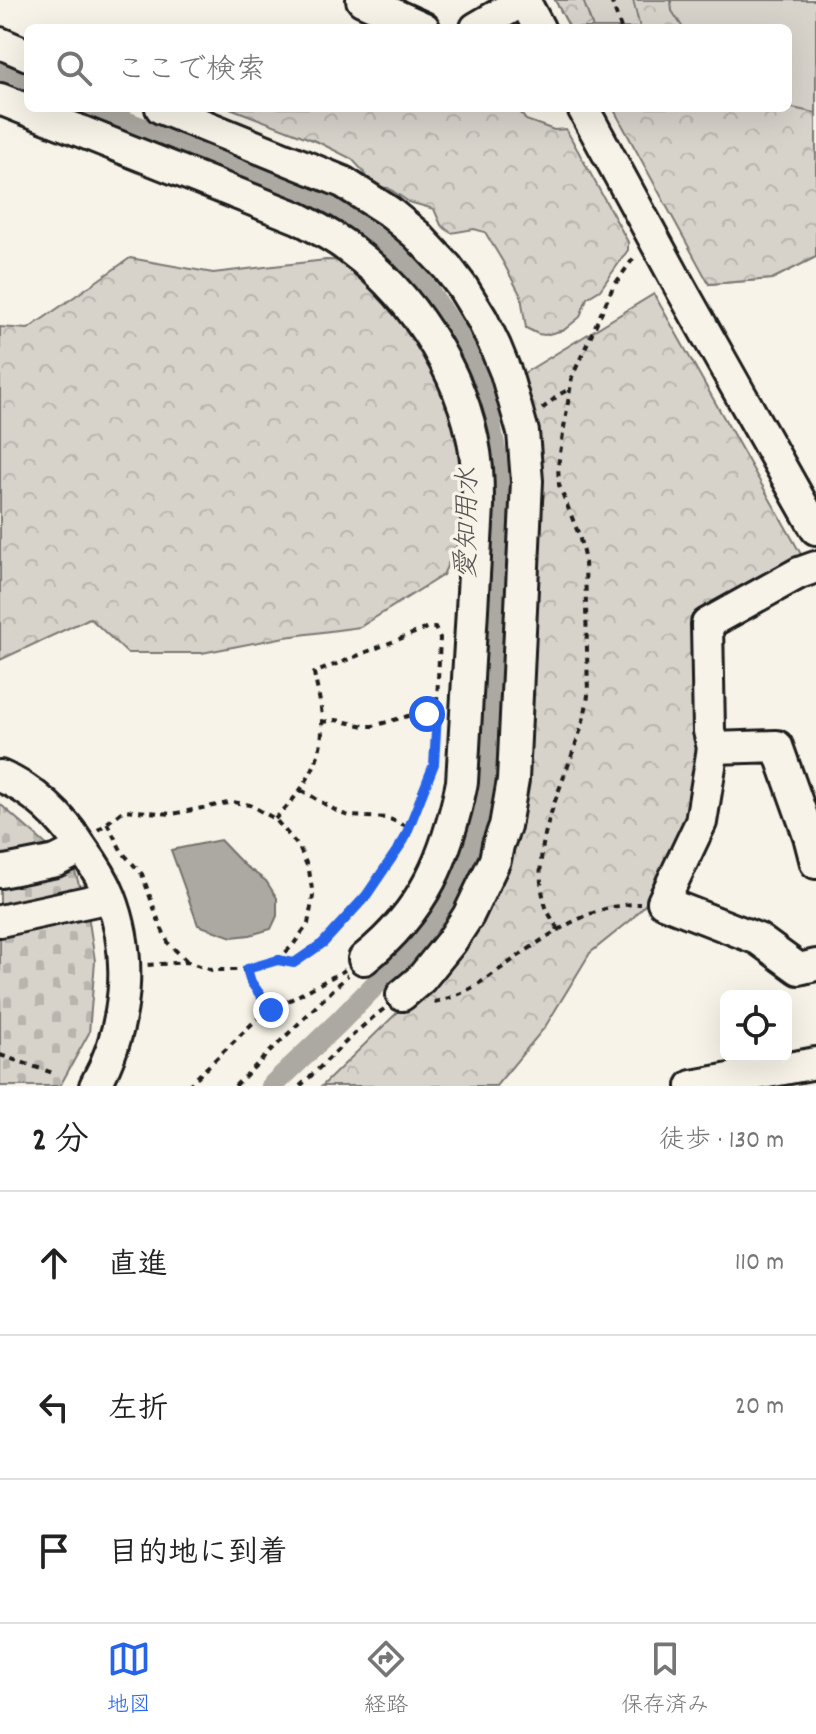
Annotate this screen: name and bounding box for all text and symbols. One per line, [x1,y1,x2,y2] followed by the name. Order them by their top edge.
[24,24,792,112] search box
[52,46,96,90] icon: search
[116,51,266,94] text: ここで検索
[449,467,491,579] water label: 愛知用水
[409,696,445,732] route start
[720,990,792,1062] map controls
[720,990,792,1062] button: locate
[253,992,289,1028] route end
[32,1118,89,1167] text: 2 分
[659,1123,784,1160] text: 徒歩 · 130 m
[32,1241,76,1285] icon: ahead
[735,1245,784,1282] text: 110 m
[108,1246,168,1289] text: 直進
[32,1385,76,1429] icon: left
[735,1389,784,1426] text: 20 m
[108,1390,168,1433] text: 左折
[32,1529,76,1573] icon: arrive
[108,1534,288,1577] text: 目的地に到着
[107,1637,151,1722] tab: 地図
[364,1637,408,1722] tab: 経路
[621,1637,709,1722] tab: 保存済み

